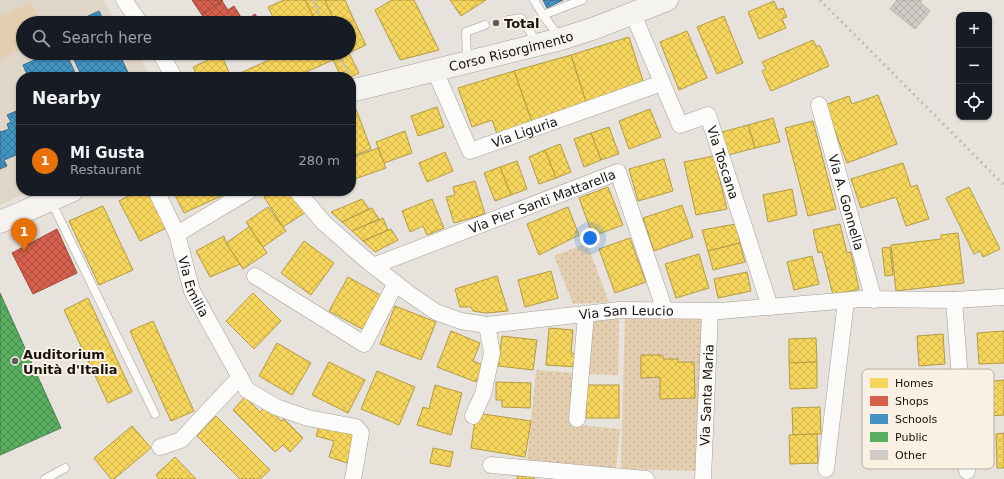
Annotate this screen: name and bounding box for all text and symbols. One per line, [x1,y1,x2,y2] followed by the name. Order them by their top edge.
[956,12,992,120] map controls
[956,12,992,48] button: +
[16,16,356,60] search box
[504,16,540,31] place label: Total
[491,18,501,28] marker: Total
[30,27,52,49] icon: search
[447,28,575,74] street label: Corso Risorgimento
[62,29,152,47] text: Search here
[956,48,992,84] button: −
[956,84,992,120] button: locate
[32,88,101,108] text: Nearby
[490,114,559,151] street label: Via Liguria
[704,124,742,201] street label: Via Toscana
[70,144,145,162] text: Mi Gusta
[40,153,50,168] text: 1
[298,153,340,168] text: 280 m
[825,153,867,252] street label: Via A. Gonnella
[70,162,141,177] text: Restaurant
[467,167,618,237] street label: Via Pier Santi Mattarella
[11,218,37,251] pin: 1
[580,228,600,248] your location
[175,255,212,320] street label: Via Emilia
[578,303,674,323] street label: Via San Leucio
[697,344,717,446] street label: Via Santa Maria
[23,347,118,377] place label: Auditorium Unità d'Italia
[10,356,20,366] marker: Auditorium Unità d'Italia
[862,369,994,469] legend
[895,377,933,390] text: Homes
[895,395,929,408] text: Shops
[895,413,938,426] text: Schools
[895,431,928,444] text: Public
[895,449,927,462] text: Other

